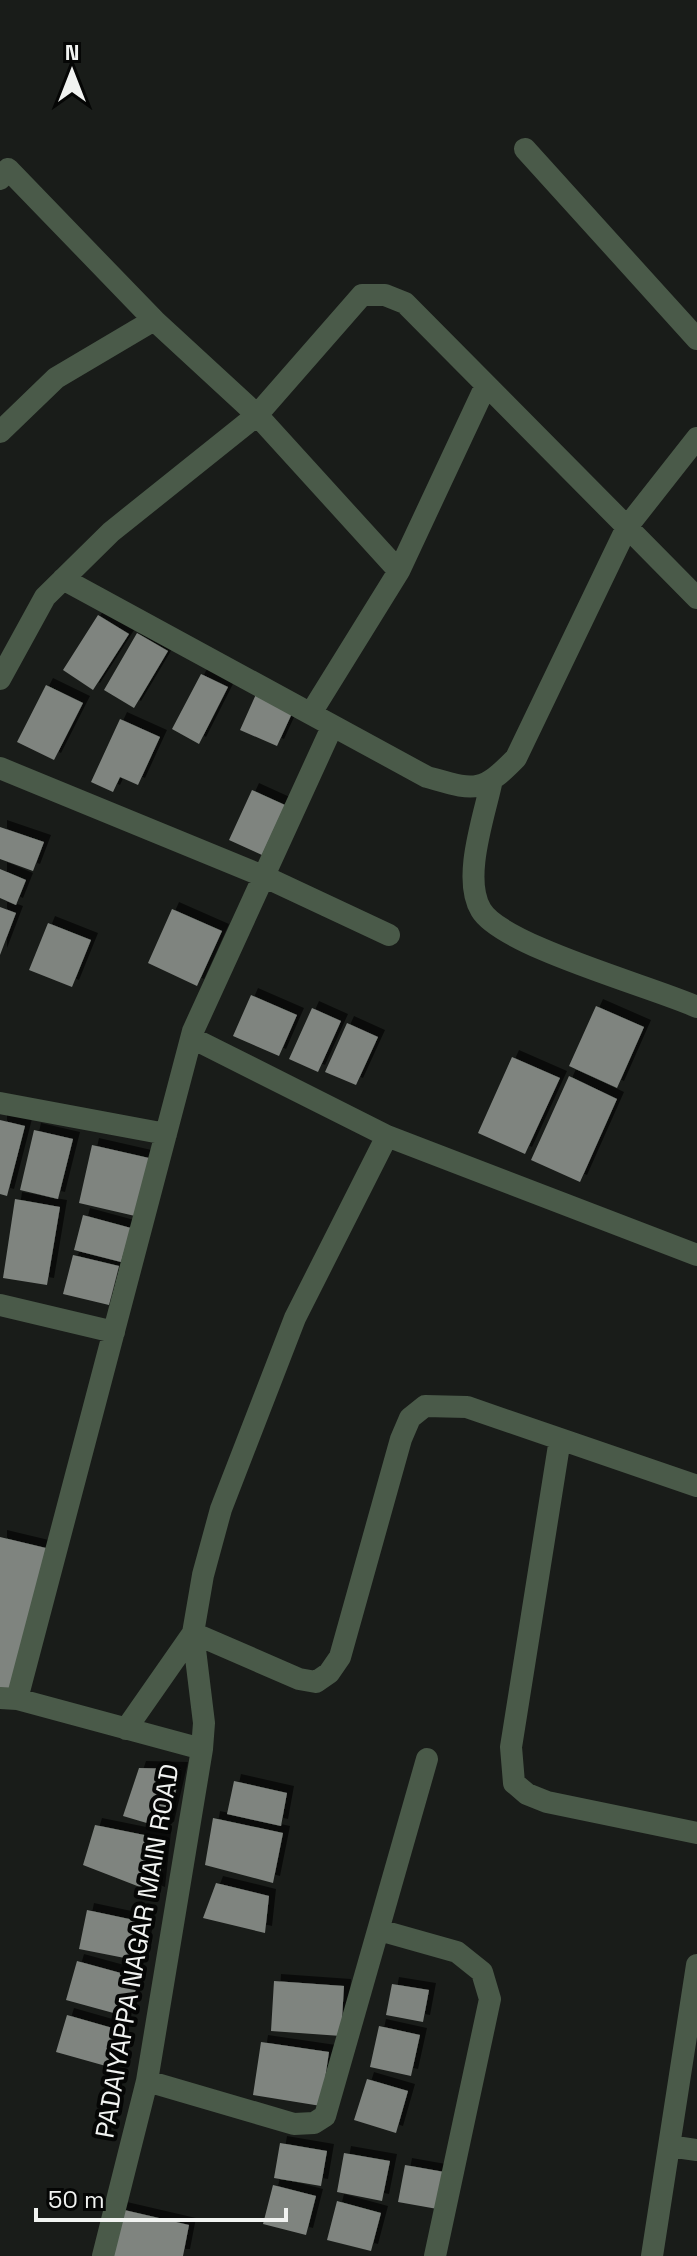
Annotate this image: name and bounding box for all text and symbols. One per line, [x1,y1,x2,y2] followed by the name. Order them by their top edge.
[32,32,112,112] north arrow
[65,38,79,66] text: N
[87,1761,187,2141] street label: PADAIYAPPA NAGAR MAIN ROAD
[36,2172,286,2222] scale bar
[48,2184,105,2215] text: 50 m

